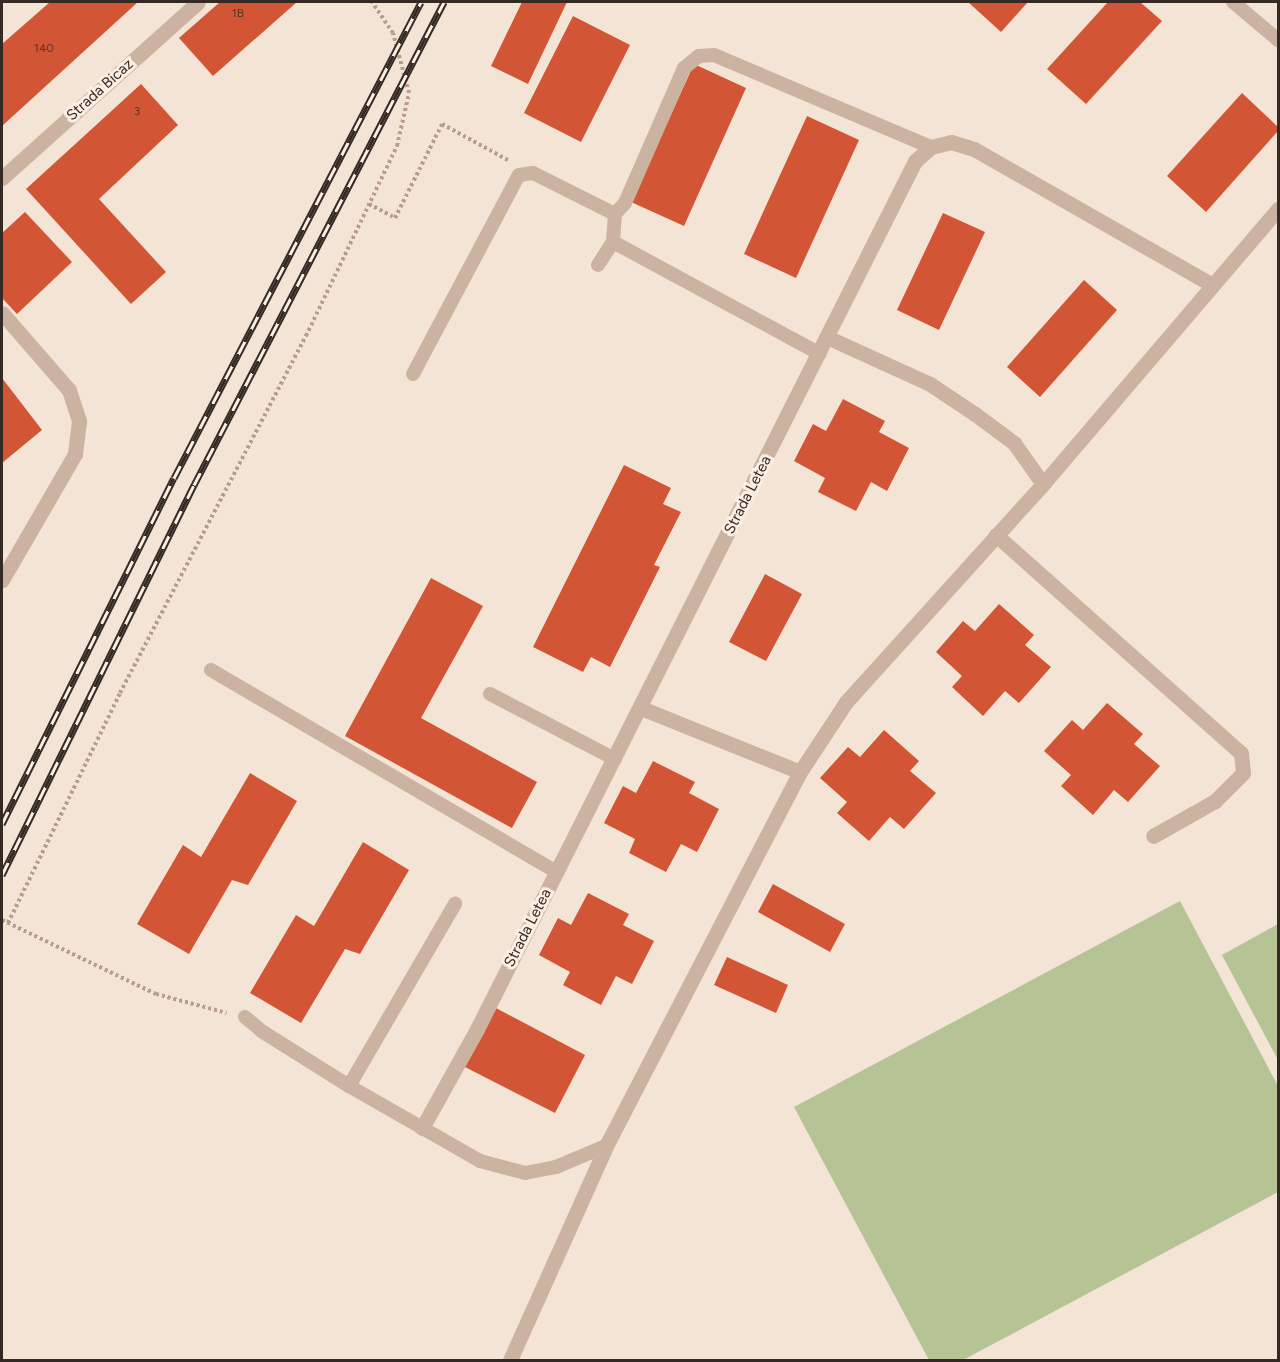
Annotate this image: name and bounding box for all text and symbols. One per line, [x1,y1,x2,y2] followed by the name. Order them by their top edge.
[232,7,244,21] house number: 1B
[34,42,54,56] house number: 140
[63,55,137,125] street label: Strada Bicaz
[134,105,140,119] house number: 3
[721,453,775,537] street label: Strada Letea
[501,886,555,970] street label: Strada Letea

